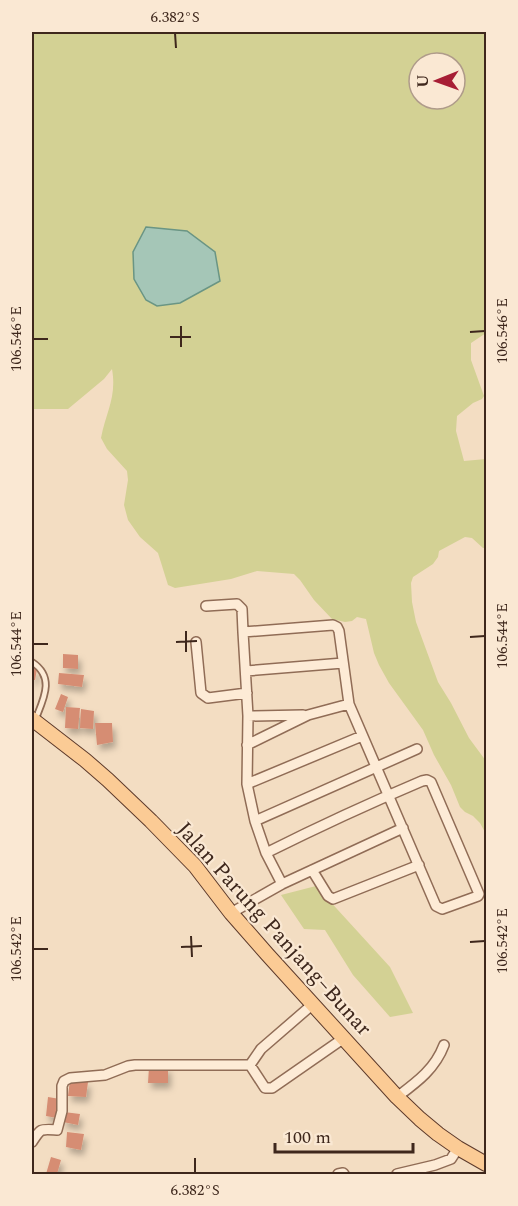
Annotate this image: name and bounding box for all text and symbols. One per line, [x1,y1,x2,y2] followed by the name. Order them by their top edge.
[150,6,200,29] text: 6.382°S
[407,51,467,111] north arrow
[411,74,435,88] text: U
[491,298,514,364] text: 106.546°E
[5,306,28,372] text: 106.546°E
[491,603,514,669] text: 106.544°E
[5,611,28,677] text: 106.544°E
[168,814,380,1044] street label: Jalan Parung Panjang–Bunar
[491,908,514,974] text: 106.542°E
[5,916,28,982] text: 106.542°E
[275,1116,413,1154] scale bar
[284,1124,331,1151] text: 100 m
[170,1179,220,1202] text: 6.382°S

